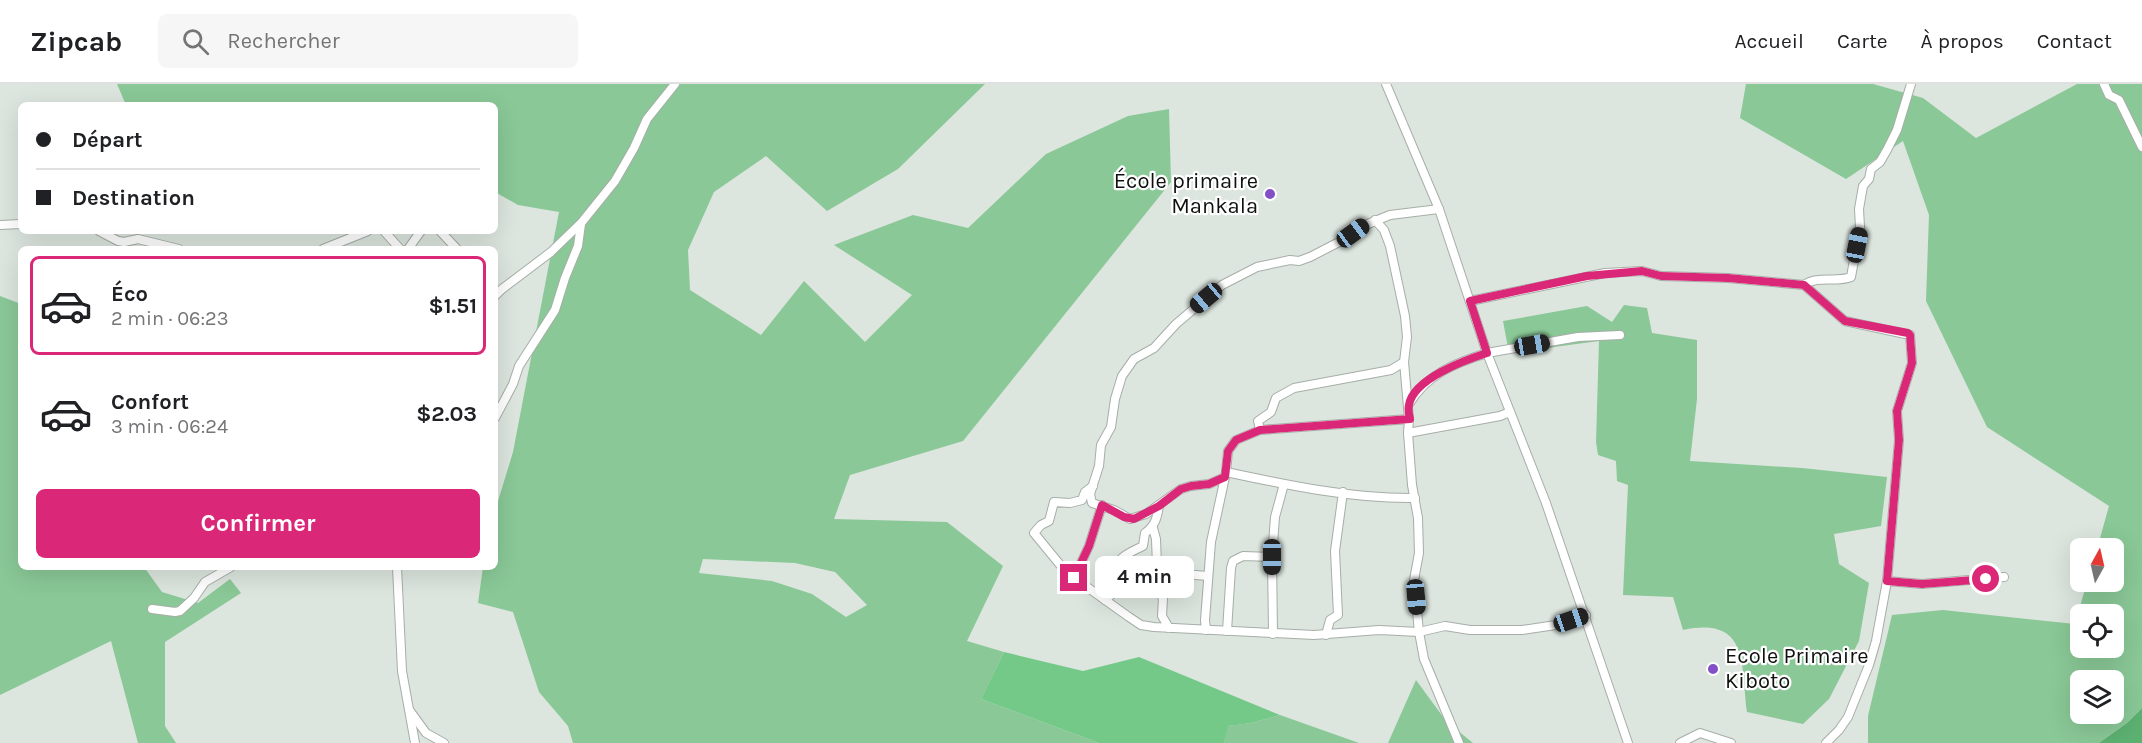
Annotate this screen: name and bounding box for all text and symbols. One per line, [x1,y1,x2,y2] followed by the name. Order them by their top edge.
[158,14,578,68] search box
[30,25,122,58] text: Zipcab
[179,25,212,58] icon: search
[227,28,340,54] text: Rechercher
[1735,29,1804,53] text: Accueil
[1837,29,1888,53] text: Carte
[1921,29,2004,53] text: À propos
[2037,29,2112,53] text: Contact
[72,127,142,153] text: Départ
[1114,167,1258,219] place label: École primaire Mankala
[72,185,195,211] text: Destination
[1263,187,1277,201] marker: École primaire Mankala
[1333,215,1373,251] car
[1845,226,1869,264] car
[39,279,93,333] icon: car
[1186,280,1226,316] car
[111,281,148,307] text: Éco
[429,293,477,319] text: $1.51
[111,307,228,330] text: 2 min · 06:23
[1513,333,1551,357] car
[39,387,93,441] icon: car
[111,389,189,415] text: Confort
[416,401,477,427] text: $2.03
[111,415,228,438] text: 3 min · 06:24
[36,489,480,558] button: Confirmer
[2070,538,2124,592] north arrow
[2070,538,2124,724] map controls
[1263,539,1281,575] car
[1095,557,1194,599] callout: 4 min
[1060,564,1087,591] route end
[1117,565,1172,588] text: 4 min
[1972,565,1999,592] route start
[1405,578,1427,616] car
[2070,604,2124,658] button: locate
[1551,606,1591,634] car
[1725,643,1869,694] place label: Ecole Primaire Kiboto
[1706,662,1720,676] marker: Ecole Primaire Kiboto
[2070,670,2124,724] button: layers

